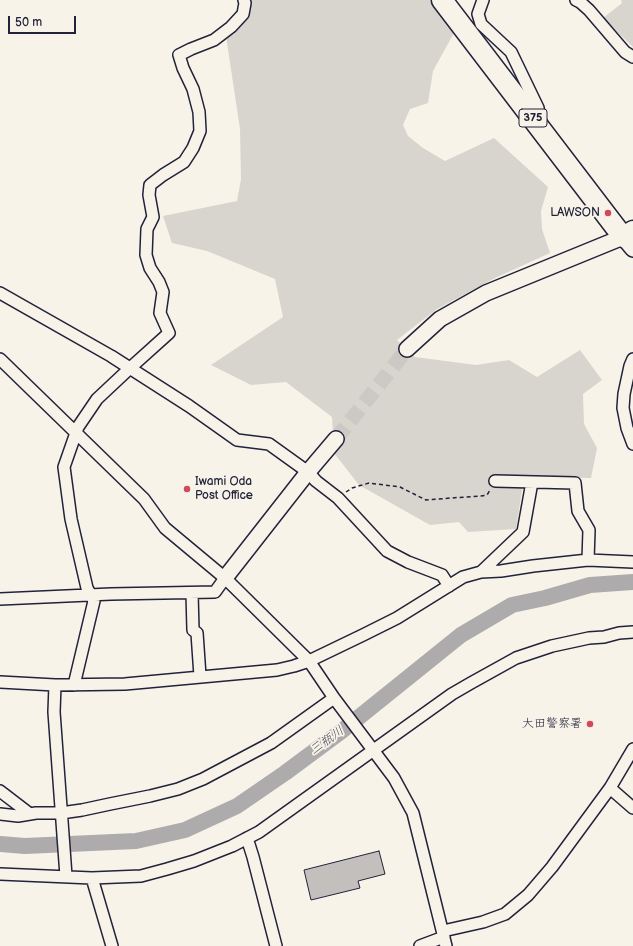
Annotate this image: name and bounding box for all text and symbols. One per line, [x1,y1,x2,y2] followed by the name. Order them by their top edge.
[10,8,78,34] scale bar
[15,15,42,30] text: 50 m
[519,109,547,127] road number: 375
[550,206,600,220] place label: LAWSON
[603,208,613,218] marker: LAWSON
[195,475,253,503] place label: Iwami Oda Post Office
[182,484,192,494] marker: Iwami Oda Post Office
[522,717,582,731] place label: 大田警察署
[585,719,595,729] marker: 大田警察署
[307,723,347,759] water label: 三瓶川

